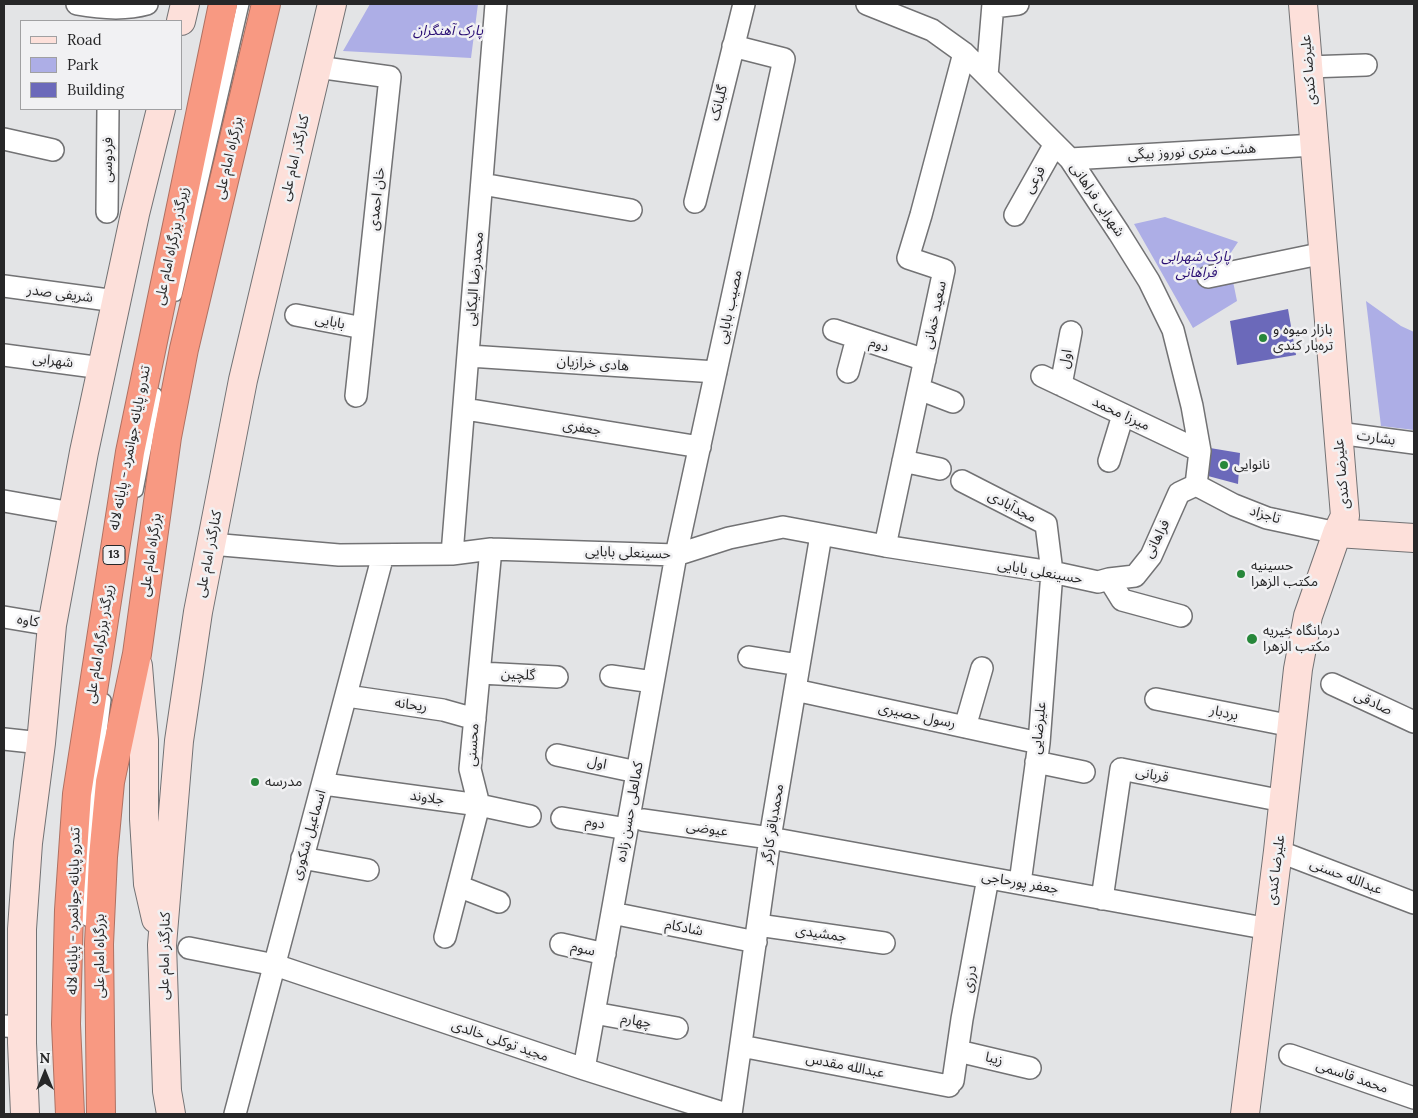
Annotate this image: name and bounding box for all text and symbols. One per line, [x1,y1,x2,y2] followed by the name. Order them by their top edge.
[20,20,182,110] legend
[413,23,483,39] park label: پارک آهنگران
[67,30,102,49] text: Road
[1298,34,1320,106] street label: علیرضا کندی
[67,55,98,74] text: Park
[67,80,124,99] text: Building
[706,83,732,123] street label: گلبانک
[277,113,313,203] street label: کنارگذر امام علی
[211,115,247,201] street label: بزرگراه امام علی
[99,137,117,183] street label: فردوسی
[1127,140,1257,164] street label: هشت متری نوروز بیگی
[1066,160,1128,240] street label: شهرابی فراهانی
[1021,163,1049,197] street label: فرعی
[365,167,389,231] street label: خان احمدی
[151,185,193,307] street label: زیرگذر بزرگراه امام علی
[463,231,487,327] street label: محمدرضا الیکایی
[1161,249,1231,282] park label: پارک شهرابی فراهانی
[714,269,746,345] street label: مصیب بابایی
[920,279,950,351] street label: سعید خمانی
[26,282,94,306] street label: شریفی صدر
[314,311,346,333] street label: بابایی
[1273,322,1333,354] place label: بازار میوه و تره‌بار کندی
[1257,332,1269,344] marker: بازار میوه و تره‌بار کندی
[867,334,891,356] street label: دوم
[1056,348,1076,370] street label: اول
[32,350,74,372] street label: شهرابی
[556,353,630,375] street label: هادی خرازیان
[106,364,154,532] street label: تندرو پایانه جوانمرد - پایانه لاله
[1089,393,1153,435] street label: میرزا محمد
[562,417,602,439] street label: جعفری
[1356,427,1396,449] street label: بشارت
[1331,438,1353,510] street label: علیرضا کندی
[1234,457,1270,473] place label: نانوایی
[1218,459,1230,471] marker: نانوایی
[985,487,1039,527] street label: مجدآبادی
[1247,502,1283,528] street label: تاجزاد
[192,509,226,599] street label: کنارگذر امام علی
[137,512,165,598] street label: بزرگراه امام علی
[1140,517,1174,561] street label: فراهانی
[585,543,671,563] street label: حسینعلی بابایی
[103,546,125,564] road number: 13
[996,556,1084,588] street label: حسینعلی بابایی
[1251,558,1318,590] place label: حسینیه مکتب الزهرا
[1235,568,1247,580] marker: حسینیه مکتب الزهرا
[82,583,118,705] street label: زیرگذر بزرگراه امام علی
[16,611,40,631] street label: کاوه
[1263,623,1340,656] place label: درمانگاه خیریه مکتب الزهرا
[1245,632,1259,646] marker: درمانگاه خیریه مکتب الزهرا
[500,666,536,684] street label: گلچین
[1351,687,1395,719] street label: صادقی
[394,694,428,716] street label: ریحانه
[877,700,957,732] street label: رسول حصیری
[1028,701,1050,755] street label: علیرضایی
[1208,702,1240,724] street label: بردبار
[463,723,483,767] street label: محسنی
[586,753,608,773] street label: اول
[613,761,647,863] street label: کمالعلی حسن زاده
[1134,764,1170,786] street label: قربانی
[265,774,302,790] place label: مدرسه
[249,776,261,788] marker: مدرسه
[758,783,788,865] street label: محمدباقر کارگر
[409,787,445,809] street label: جلاوند
[288,788,330,882] street label: اسماعیل شکوری
[584,813,606,833] street label: دوم
[685,818,729,840] street label: عیوضی
[64,827,84,995] street label: تندرو پایانه جوانمرد - پایانه لاله
[1263,834,1289,906] street label: علیرضا کندی
[1307,856,1385,898] street label: عبدالله حسنی
[980,868,1060,898] street label: جعفر پورحاجی
[156,912,174,1000] street label: کنارگذر امام علی
[92,914,108,998] street label: بزرگراه امام علی
[664,916,704,940] street label: شادکام
[794,922,848,946] street label: جمشیدی
[569,938,597,960] street label: سوم
[959,964,981,994] street label: درزی
[619,1010,653,1032] street label: چهارم
[449,1017,551,1065] street label: مجید توکلی خالدی
[20,1048,70,1098] north arrow
[40,1049,50,1067] text: N
[983,1049,1005,1069] street label: زیبا
[804,1050,886,1082] street label: عبدالله مقدس
[1314,1057,1390,1097] street label: محمد قاسمی

